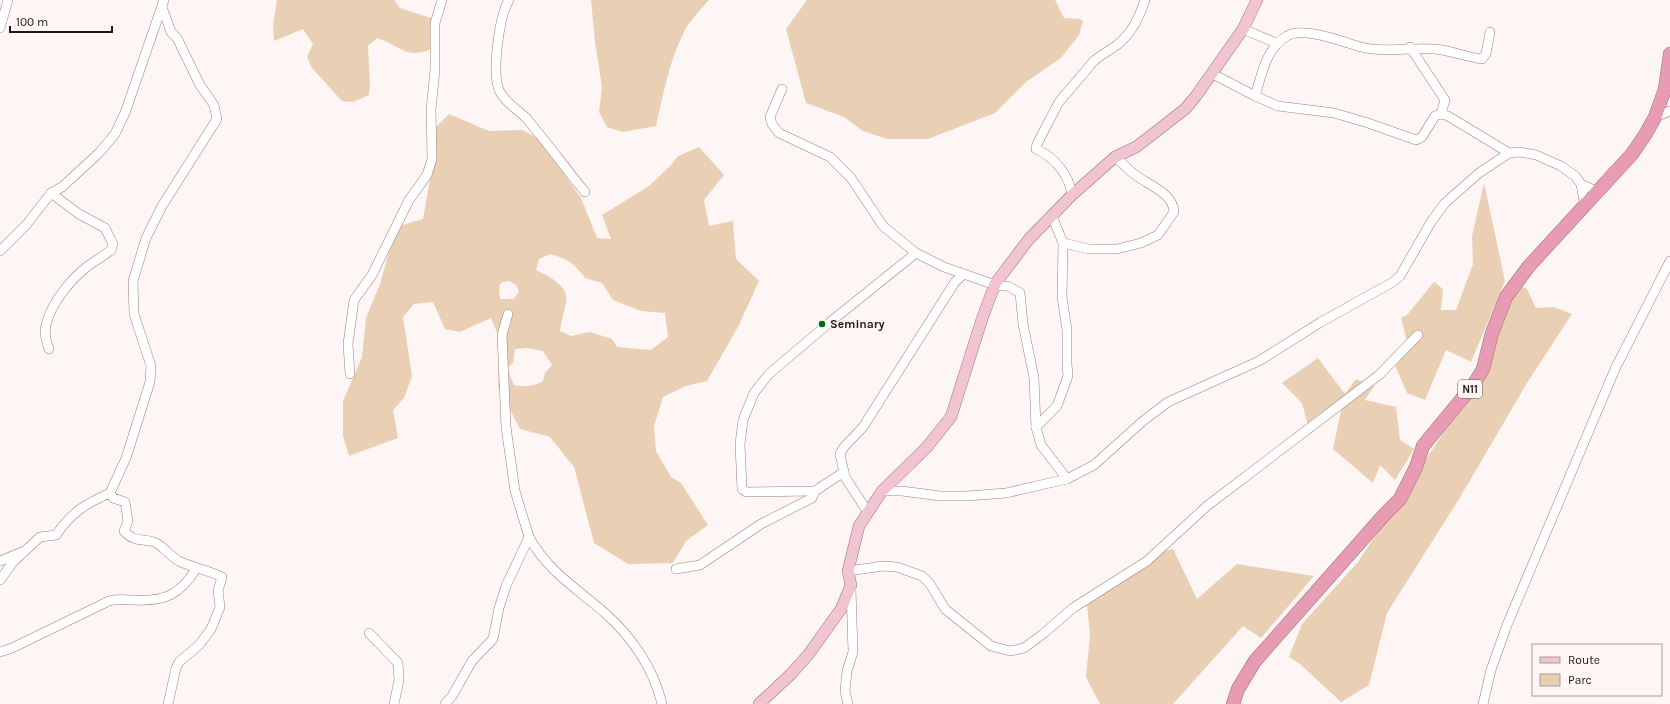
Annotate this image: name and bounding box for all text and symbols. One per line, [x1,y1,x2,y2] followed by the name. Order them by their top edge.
[10,8,112,34] scale bar
[16,15,48,29] text: 100 m
[830,317,885,331] place label: Seminary
[817,319,827,329] marker: Seminary
[1458,380,1482,398] road number: N11
[1532,644,1662,696] legend
[1568,653,1600,667] text: Route
[1568,673,1592,687] text: Parc

